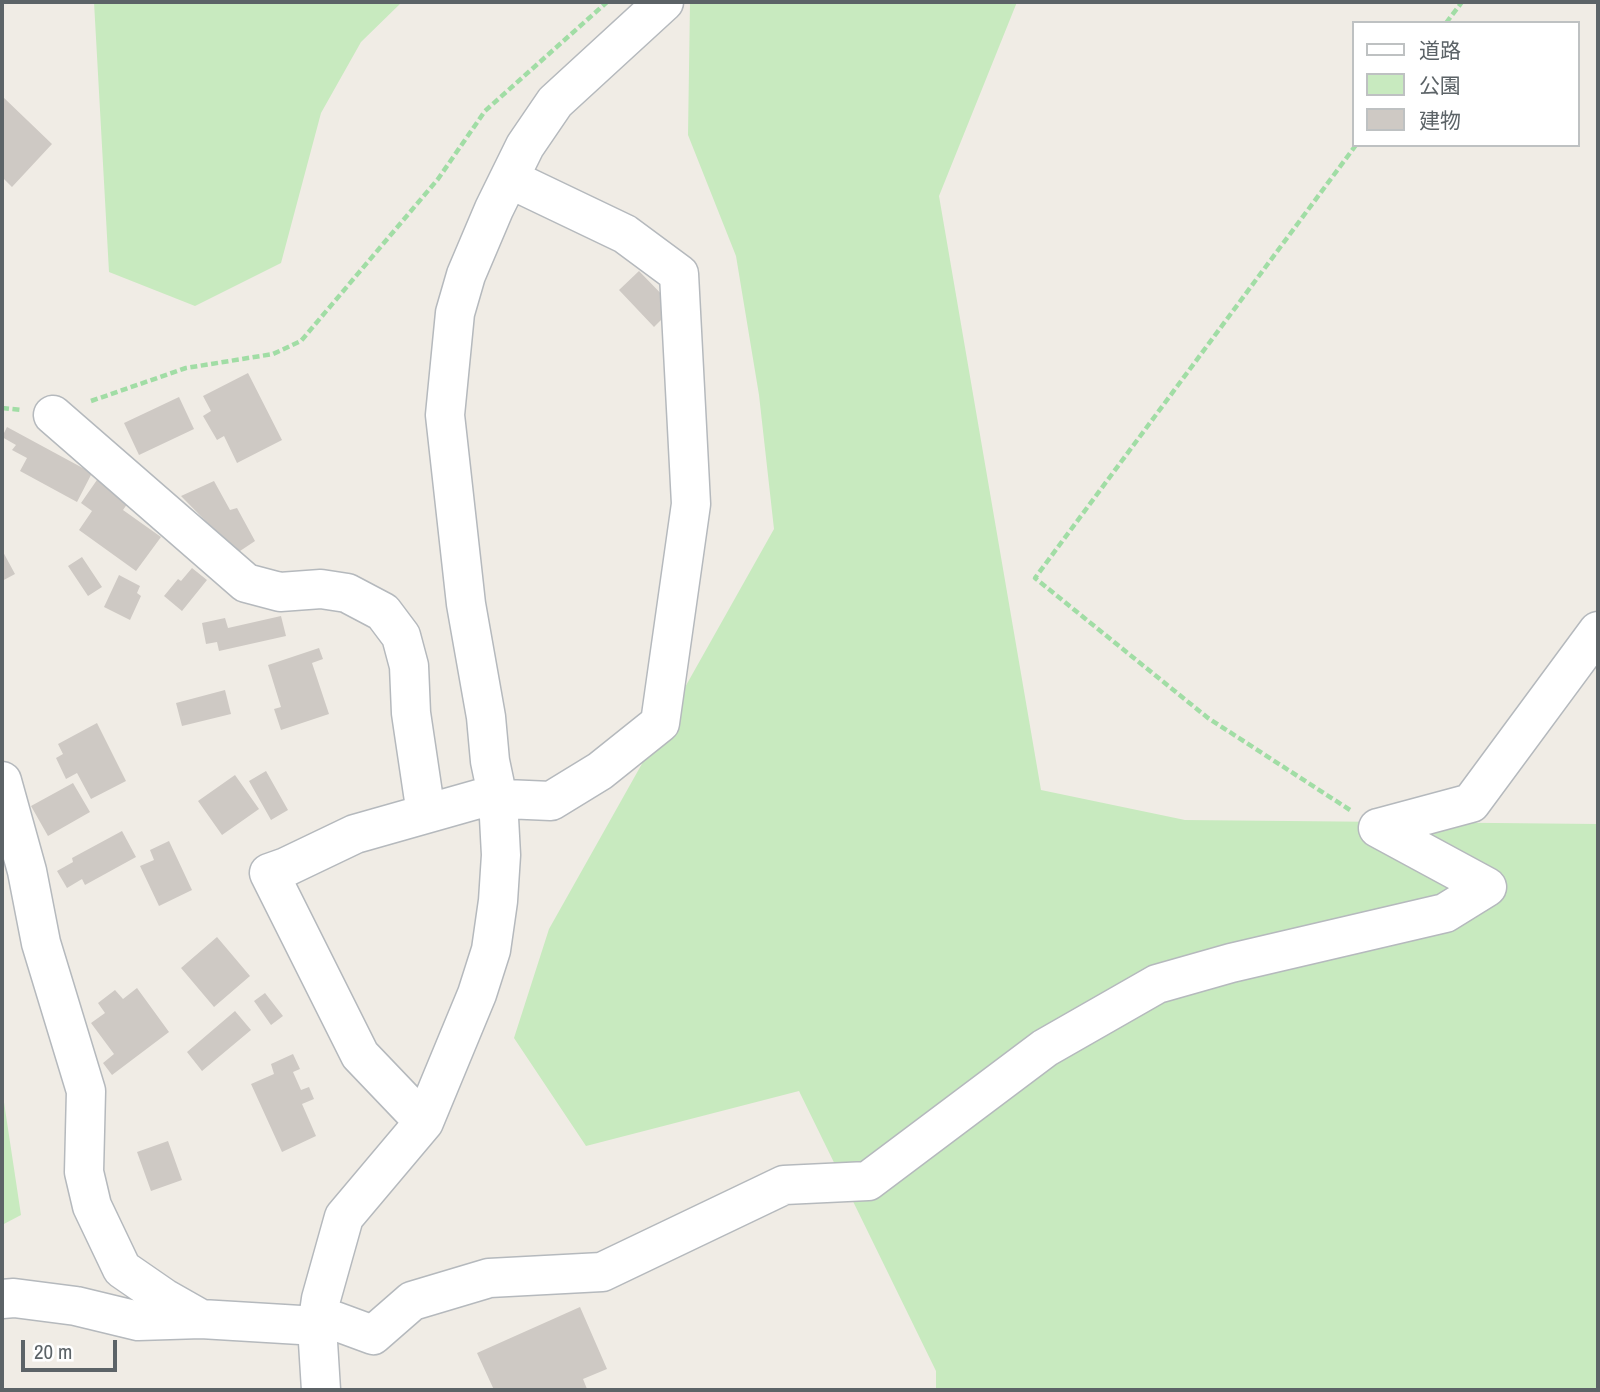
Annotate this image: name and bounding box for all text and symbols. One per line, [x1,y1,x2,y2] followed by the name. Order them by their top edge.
[1352,21,1579,147] legend
[1419,36,1461,65] text: 道路
[1419,71,1461,100] text: 公園
[1419,106,1461,135] text: 建物
[24,1326,121,1370] scale bar
[34,1337,72,1366] text: 20 m

